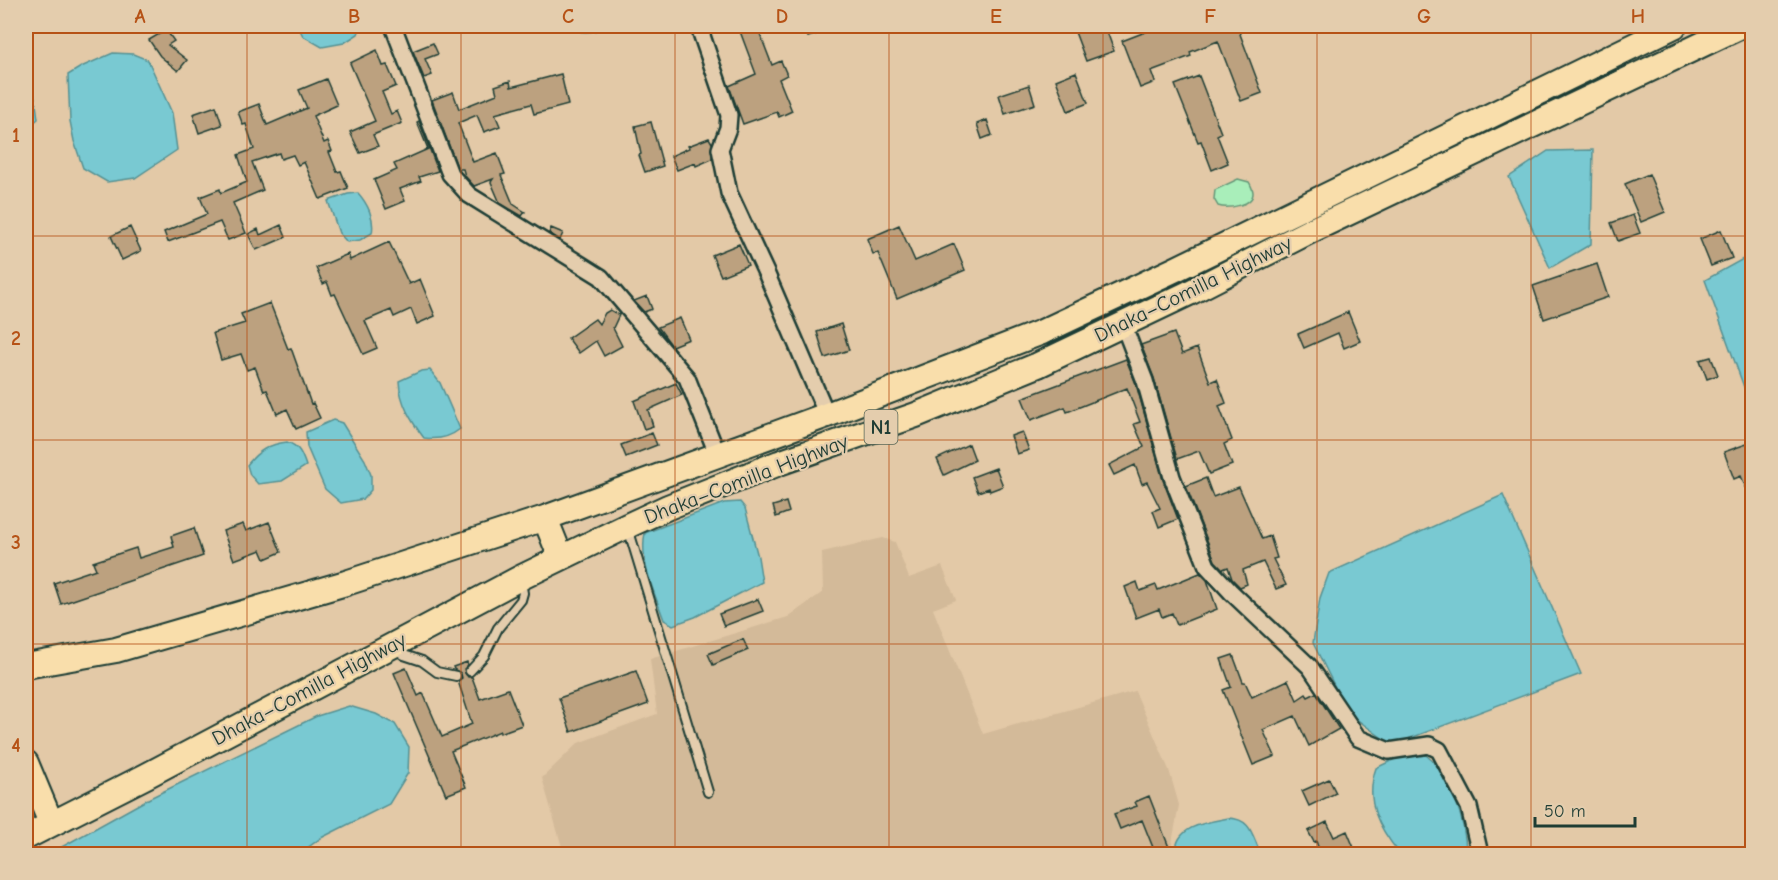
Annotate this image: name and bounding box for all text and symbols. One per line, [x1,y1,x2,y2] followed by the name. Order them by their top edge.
[134,5,146,28] text: A
[348,5,360,28] text: B
[562,5,574,28] text: C
[776,5,788,28] text: D
[990,5,1002,28] text: E
[1204,5,1216,28] text: F
[1417,5,1431,28] text: G
[1631,5,1645,28] text: H
[12,124,20,147] text: 1
[1090,231,1296,347] street label: Dhaka–Comilla Highway
[11,327,21,350] text: 2
[864,410,898,444] road number: N1
[641,429,852,529] street label: Dhaka–Comilla Highway
[11,531,21,554] text: 3
[208,627,411,750] street label: Dhaka–Comilla Highway
[11,734,21,757] text: 4
[1535,790,1636,828] scale bar
[1544,801,1586,822] text: 50 m

